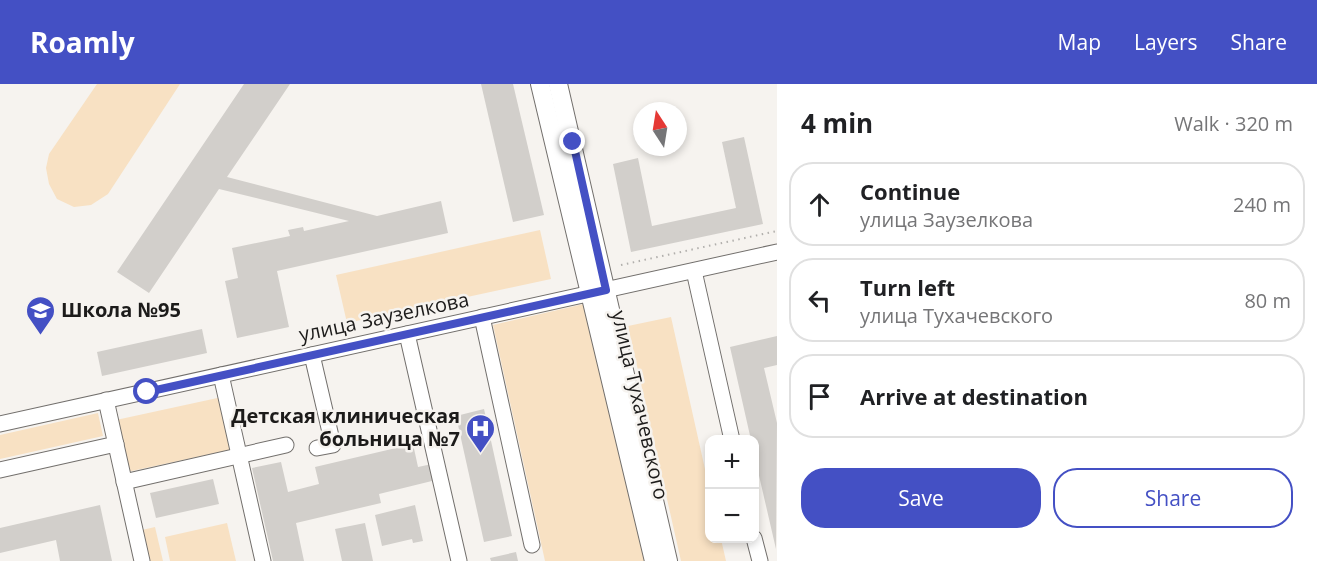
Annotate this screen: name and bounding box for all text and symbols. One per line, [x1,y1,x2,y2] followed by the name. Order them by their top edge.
[30,23,135,61] text: Roamly
[1058,28,1101,56] text: Map
[1134,28,1198,56] text: Layers
[1231,28,1287,56] text: Share
[633,102,687,156] north arrow
[801,105,873,141] text: 4 min
[1174,110,1293,137] text: Walk · 320 m
[559,128,585,154] route end
[860,176,960,206] text: Continue
[803,188,836,221] icon: ahead
[1233,191,1291,218] text: 240 m
[860,206,1033,233] text: улица Заузелкова
[860,272,955,302] text: Turn left
[803,284,836,317] icon: left
[296,285,471,348] street label: улица Заузелкова
[1244,287,1291,314] text: 80 m
[24,294,56,336] school or university icon: Школа №95
[61,296,181,323] place label: Школа №95
[860,302,1053,329] text: улица Тухачевского
[606,308,675,502] street label: улица Тухачевского
[133,378,159,404] route start
[803,380,836,413] icon: arrive
[860,381,1088,411] text: Arrive at destination
[231,402,460,452] place label: Детская клиническая больница №7
[465,412,497,454] hospital icon: Детская клиническая больница №7
[705,435,759,543] map controls
[705,435,759,489] button: +
[801,468,1041,528] button: Save
[1053,468,1293,528] button: Share
[705,489,759,543] button: −

